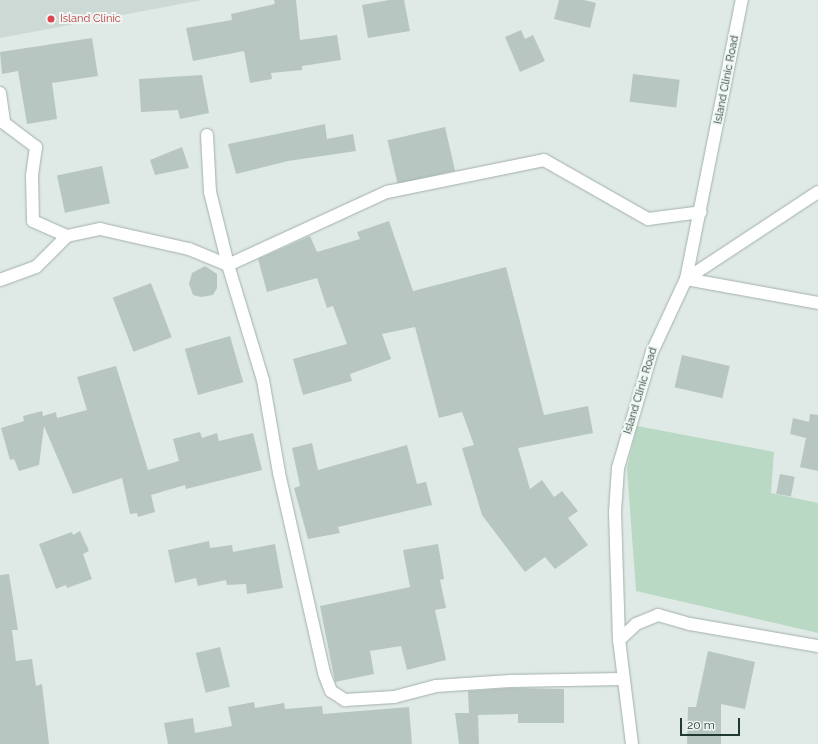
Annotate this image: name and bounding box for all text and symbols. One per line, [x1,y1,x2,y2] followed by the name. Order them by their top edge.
[60,12,121,26] place label: Island Clinic
[45,13,57,25] marker: Island Clinic
[712,35,742,125] street label: Island Clinic Road
[622,346,660,436] street label: Island Clinic Road
[682,710,742,736] scale bar
[687,718,715,732] text: 20 m

